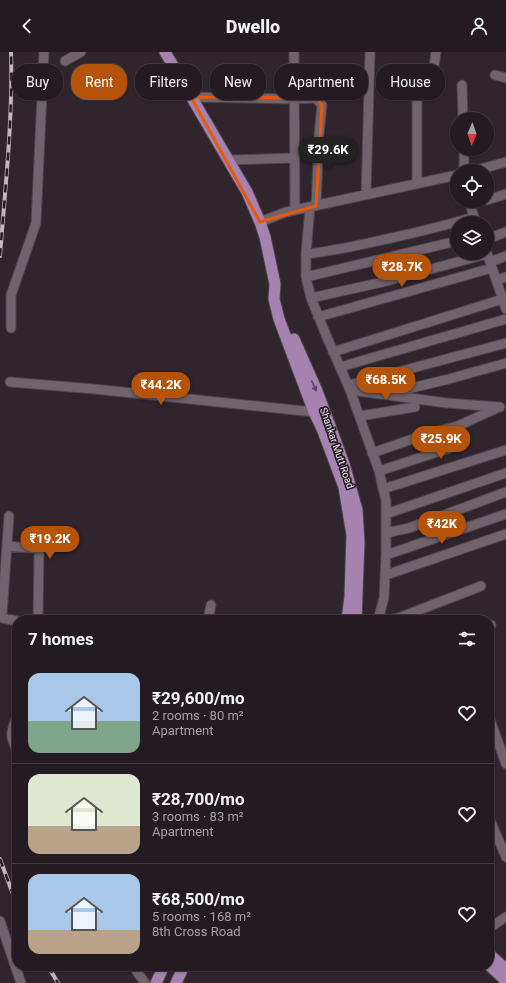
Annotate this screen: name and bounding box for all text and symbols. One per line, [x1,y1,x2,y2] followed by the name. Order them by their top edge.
[16,15,38,37] icon: back
[468,15,490,37] icon: person
[226,16,280,37] text: Dwello
[12,64,63,100] chip: Buy
[71,64,127,100] chip: Rent
[135,64,202,100] chip: Filters
[210,64,266,100] chip: New
[274,64,368,100] chip: Apartment
[376,64,445,100] chip: House
[450,112,494,156] north arrow
[450,112,494,260] map controls
[295,137,361,171] pin: ₹29.6K
[307,142,349,157] text: ₹29.6K
[450,164,494,208] button: locate
[450,216,494,260] button: layers
[369,254,435,288] pin: ₹28.7K
[381,259,423,274] text: ₹28.7K
[353,367,419,401] pin: ₹68.5K
[128,372,194,406] pin: ₹44.2K
[365,372,407,387] text: ₹68.5K
[140,377,182,392] text: ₹44.2K
[311,380,317,391] one-way arrow
[318,406,356,490] street label: Shankar Mutt Road
[408,426,474,460] pin: ₹25.9K
[420,431,462,446] text: ₹25.9K
[418,511,466,545] pin: ₹42K
[427,516,457,531] text: ₹42K
[17,526,83,560] pin: ₹19.2K
[29,531,71,546] text: ₹19.2K
[456,628,478,650] icon: filters
[28,629,94,649] text: 7 homes
[152,688,245,708] text: ₹29,600/mo
[60,689,108,737] icon: home
[456,702,478,724] icon: heart
[152,708,244,723] text: 2 rooms · 80 m²
[152,723,214,738] text: Apartment
[152,789,245,809] text: ₹28,700/mo
[60,790,108,838] icon: home
[456,803,478,825] icon: heart
[152,809,244,824] text: 3 rooms · 83 m²
[152,824,214,839] text: Apartment
[152,889,245,909] text: ₹68,500/mo
[60,890,108,938] icon: home
[456,903,478,925] icon: heart
[152,909,251,924] text: 5 rooms · 168 m²
[152,924,241,939] text: 8th Cross Road

